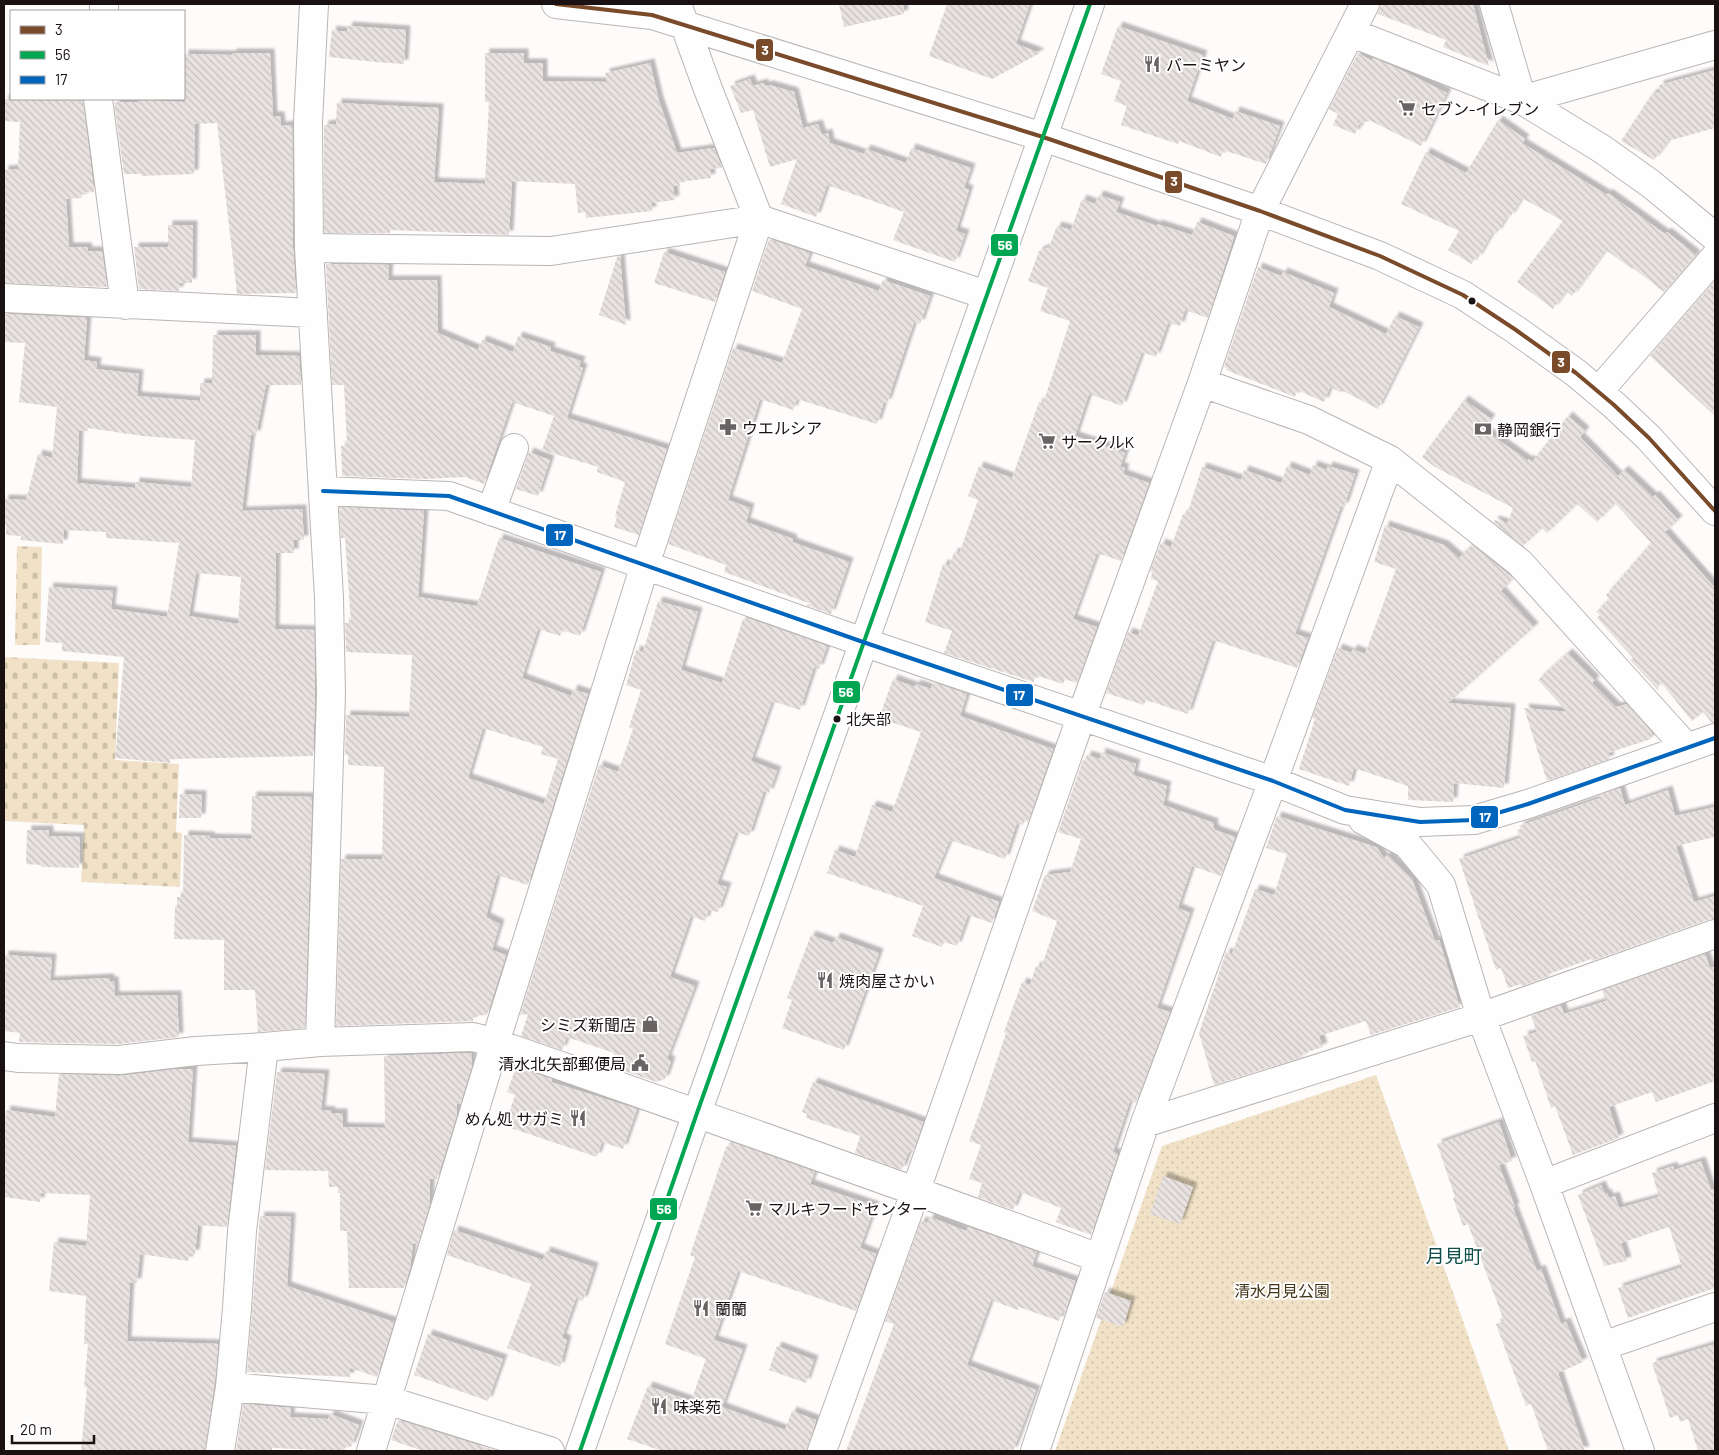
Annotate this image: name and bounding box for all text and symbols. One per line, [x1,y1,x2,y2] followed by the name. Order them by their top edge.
[10,10,185,100] legend
[55,20,63,38] text: 3
[755,38,774,62] line badge: 3
[761,41,769,58] text: 3
[55,45,70,63] text: 56
[1142,54,1162,74] restaurant icon: バーミヤン
[1166,55,1246,74] place label: バーミヤン
[55,70,67,88] text: 17
[1397,98,1417,118] supermarket icon: セブン-イレブン
[1421,99,1539,118] place label: セブン-イレブン
[1164,170,1183,194] line badge: 3
[1170,172,1178,189] text: 3
[990,233,1019,257] line badge: 56
[997,236,1013,253] text: 56
[1467,296,1477,306] unlabelled marker
[1551,350,1571,374] line badge: 3
[1557,353,1565,370] text: 3
[718,417,738,437] pharmacy icon: ウエルシア
[742,418,822,437] place label: ウエルシア
[1473,419,1493,439] bank icon: 静岡銀行
[1497,420,1561,439] place label: 静岡銀行
[1037,431,1057,451] supermarket icon: サークルK
[1061,432,1135,451] place label: サークルK
[545,523,574,547] line badge: 17
[554,526,566,543] text: 17
[832,680,861,704] line badge: 56
[838,683,854,700] text: 56
[1005,683,1034,707] line badge: 17
[1013,686,1025,703] text: 17
[846,710,891,728] place label: 北矢部
[832,714,842,724] marker: 北矢部
[1470,805,1499,829] line badge: 17
[1479,808,1491,825] text: 17
[815,970,835,990] restaurant icon: 焼肉屋さかい
[839,971,935,990] place label: 焼肉屋さかい
[640,1014,660,1034] shop icon: シミズ新聞店
[540,1015,636,1034] place label: シミズ新聞店
[630,1053,650,1073] public building icon: 清水北矢部郵便局
[498,1054,626,1073] place label: 清水北矢部郵便局
[568,1108,588,1128] restaurant icon: めん処 サガミ
[465,1109,564,1128] place label: めん処 サガミ
[649,1197,678,1221] line badge: 56
[744,1198,764,1218] supermarket icon: マルキフードセンター
[768,1199,928,1218] place label: マルキフードセンター
[656,1200,672,1217] text: 56
[1425,1244,1483,1267] district label: 月見町
[1234,1281,1330,1300] park label: 清水月見公園
[691,1298,711,1318] restaurant icon: 蘭蘭
[715,1299,747,1318] place label: 蘭蘭
[649,1396,669,1416] restaurant icon: 味楽苑
[673,1397,721,1416] place label: 味楽苑
[12,1412,95,1444] scale bar
[20,1420,52,1438] text: 20 m

